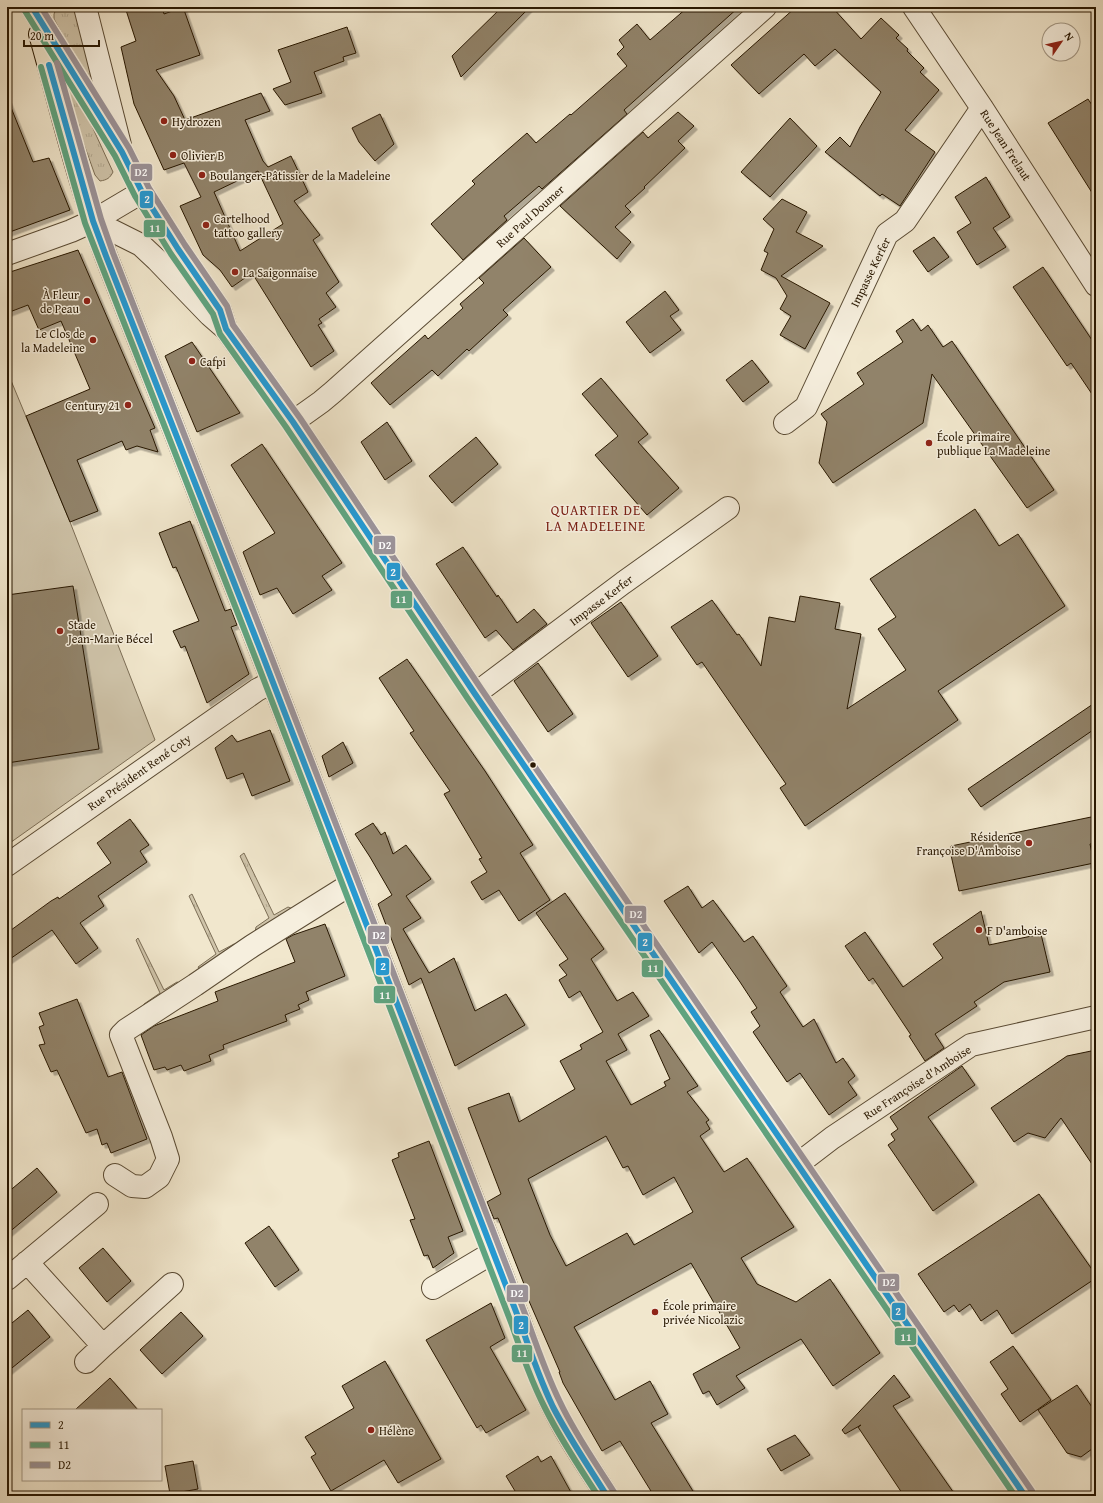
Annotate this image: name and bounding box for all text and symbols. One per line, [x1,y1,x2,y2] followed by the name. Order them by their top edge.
[24,22,99,48] scale bar
[1041,22,1081,62] north arrow
[30,27,54,44] text: 20 m
[1061,29,1078,44] text: N
[976,106,1036,185] street label: Rue Jean Frelaut
[172,113,221,130] place label: Hydrozen
[159,116,169,126] marker: Hydrozen
[181,147,225,164] place label: Olivier B
[168,150,178,160] marker: Olivier B
[130,163,153,182] line badge: D2
[135,164,148,180] text: D2
[210,167,391,184] place label: Boulanger-Pâtissier de la Madeleine
[197,170,207,180] marker: Boulanger-Pâtissier de la Madeleine
[492,181,568,251] street label: Rue Paul Doumer
[139,190,154,209] line badge: 2
[144,191,150,207] text: 2
[214,210,282,241] place label: Cartelhood tattoo gallery
[143,219,166,238] line badge: 11
[149,220,161,236] text: 11
[201,220,211,230] marker: Cartelhood tattoo gallery
[846,234,894,310] street label: Impasse Kerfer
[243,264,317,281] place label: La Saigonnaise
[230,267,240,277] marker: La Saigonnaise
[40,286,79,317] place label: À Fleur de Peau
[82,296,92,306] marker: À Fleur de Peau
[21,325,85,356] place label: Le Clos de la Madeleine
[88,335,98,345] marker: Le Clos de la Madeleine
[200,353,227,370] place label: Cafpi
[187,356,197,366] marker: Cafpi
[65,397,120,414] place label: Century 21
[123,400,133,410] marker: Century 21
[937,428,1051,459] place label: École primaire publique La Madeleine
[924,438,934,448] marker: École primaire publique La Madeleine
[546,500,646,536] district label: QUARTIER DE LA MADELEINE
[373,535,396,555] line badge: D2
[379,537,392,553] text: D2
[386,562,401,581] line badge: 2
[390,564,396,580] text: 2
[566,570,636,630] street label: Impasse Kerfer
[390,590,413,609] line badge: 11
[395,591,407,607] text: 11
[66,616,153,647] place label: Stade Jean-Marie Bécel
[55,626,65,636] marker: Stade Jean-Marie Bécel
[84,730,194,814] street label: Rue Président René Coty
[528,760,538,770] unlabelled marker
[917,828,1021,859] place label: Résidence Françoise D'Amboise
[1024,838,1034,848] marker: Résidence Françoise D'Amboise
[624,905,647,924] line badge: D2
[630,906,643,922] text: D2
[987,922,1048,939] place label: F D'amboise
[367,925,390,945] line badge: D2
[974,925,984,935] marker: F D'amboise
[373,927,386,943] text: D2
[637,932,653,952] line badge: 2
[642,934,648,950] text: 2
[375,957,390,976] line badge: 2
[380,958,386,974] text: 2
[641,959,664,978] line badge: 11
[647,960,659,976] text: 11
[373,985,396,1004] line badge: 11
[379,987,391,1003] text: 11
[860,1041,974,1123] street label: Rue Françoise d'Amboise
[877,1273,900,1292] line badge: D2
[883,1274,896,1290] text: D2
[506,1284,529,1303] line badge: D2
[511,1285,524,1301] text: D2
[663,1297,744,1328] place label: École primaire privée Nicolazic
[891,1302,906,1321] line badge: 2
[895,1303,901,1319] text: 2
[650,1307,660,1317] marker: École primaire privée Nicolazic
[513,1315,529,1335] line badge: 2
[518,1317,524,1333] text: 2
[894,1327,917,1346] line badge: 11
[900,1329,912,1345] text: 11
[511,1344,533,1363] line badge: 11
[516,1345,528,1361] text: 11
[22,1409,162,1481] legend
[58,1416,64,1433] text: 2
[379,1422,414,1439] place label: Hélène
[366,1425,376,1435] marker: Hélène
[58,1436,70,1453] text: 11
[58,1456,71,1473] text: D2

